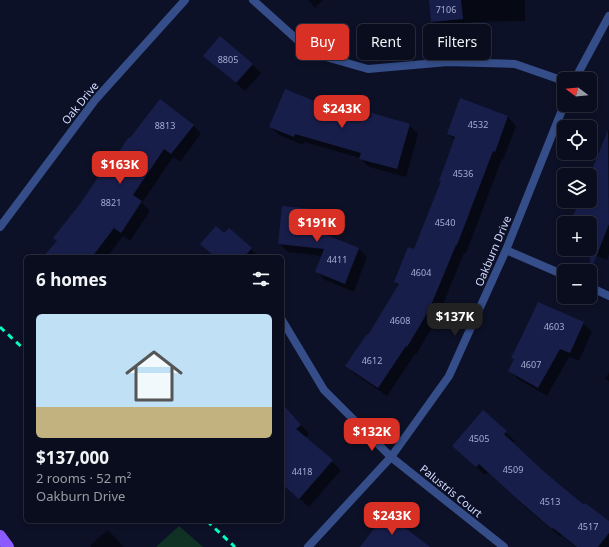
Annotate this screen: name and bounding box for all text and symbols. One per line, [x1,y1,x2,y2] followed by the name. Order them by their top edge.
[436,3,456,16] house number: 7106
[296,24,349,60] chip: Buy
[357,24,415,60] chip: Rent
[423,24,491,60] chip: Filters
[218,53,238,66] house number: 8805
[557,72,597,112] north arrow
[557,72,597,304] map controls
[58,78,101,127] street label: Oak Drive
[314,95,370,129] pin: $243K
[323,99,361,117] text: $243K
[468,118,488,131] house number: 4532
[155,119,175,132] house number: 8813
[557,120,597,160] button: locate
[92,151,148,185] pin: $163K
[101,155,139,173] text: $163K
[453,167,473,180] house number: 4536
[557,168,597,208] button: layers
[101,196,121,209] house number: 8821
[289,209,345,243] pin: $191K
[298,213,336,231] text: $191K
[471,213,514,289] street label: Oakburn Drive
[435,216,455,229] house number: 4540
[557,216,597,256] button: +
[327,253,347,266] house number: 4411
[557,264,597,304] button: −
[411,266,431,279] house number: 4604
[36,268,107,291] text: 6 homes
[250,268,272,290] icon: filters
[427,303,483,337] pin: $137K
[436,307,474,325] text: $137K
[390,314,410,327] house number: 4608
[544,320,564,333] house number: 4603
[118,340,190,412] icon: home
[362,354,382,367] house number: 4612
[521,358,541,371] house number: 4607
[344,418,400,452] pin: $132K
[353,422,391,440] text: $132K
[469,432,489,445] house number: 4505
[36,446,109,469] text: $137,000
[417,461,486,520] street label: Palustris Court
[503,463,523,476] house number: 4509
[292,465,312,478] house number: 4418
[36,469,131,487] text: 2 rooms · 52 m²
[36,487,125,505] text: Oakburn Drive
[540,495,560,508] house number: 4513
[364,502,420,536] pin: $243K
[373,506,411,524] text: $243K
[578,520,598,533] house number: 4517

